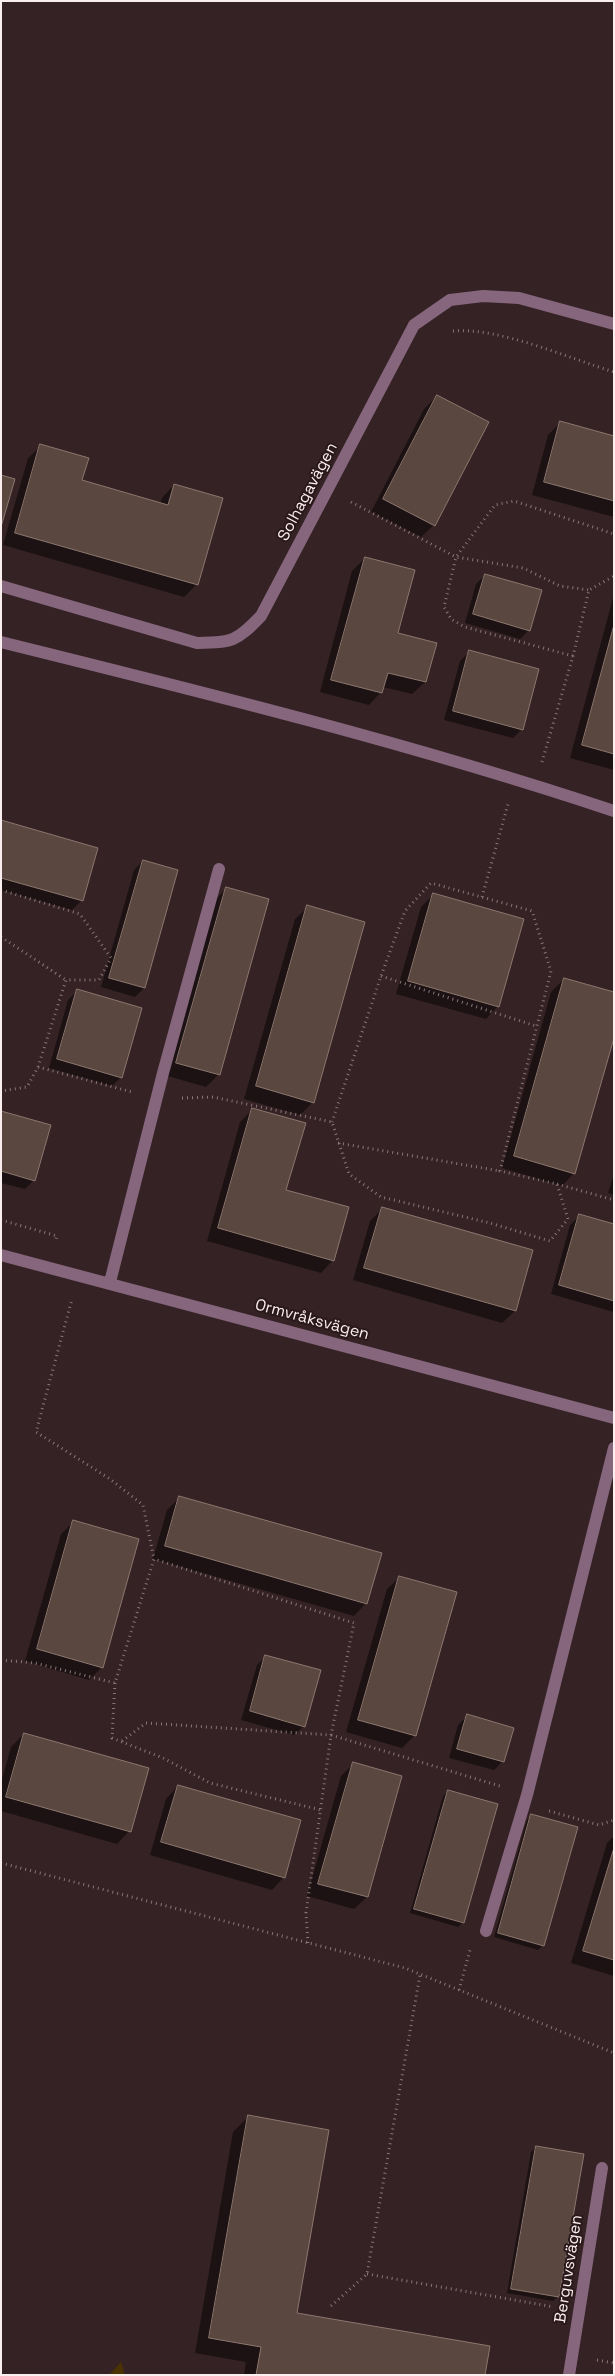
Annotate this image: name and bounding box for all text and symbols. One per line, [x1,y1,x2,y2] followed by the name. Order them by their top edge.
[274,440,342,544] street label: Solhagavägen
[253,1296,371,1344] street label: Ormvråksvägen
[551,2214,587,2324] street label: Berguvsvägen

